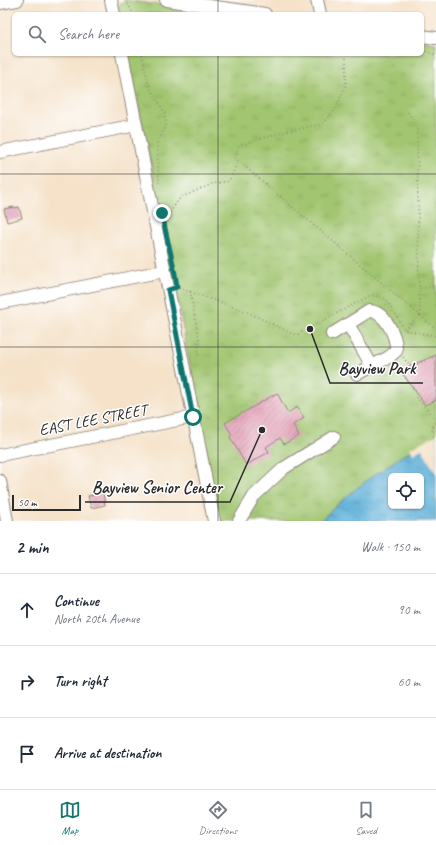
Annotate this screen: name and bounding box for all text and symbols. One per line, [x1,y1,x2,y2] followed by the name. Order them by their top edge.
[12,12,424,56] search box
[26,23,48,45] icon: search
[58,25,119,44] text: Search here
[153,204,171,222] route end
[330,354,423,383] callout: Bayview Park
[339,358,417,379] text: Bayview Park
[37,399,152,440] street label: EAST LEE STREET
[184,408,202,426] route start
[85,473,230,502] callout: Bayview Senior Center
[388,473,424,509] map controls
[388,473,424,509] button: locate
[92,477,224,498] text: Bayview Senior Center
[12,493,81,512] scale bar
[18,495,37,509] text: 50 m
[16,537,49,558] text: 2 min
[361,539,420,555] text: Walk · 150 m
[54,592,99,611] text: Continue
[16,599,38,621] icon: ahead
[398,602,420,618] text: 90 m
[54,611,139,627] text: North 20th Avenue
[16,671,38,693] icon: right
[54,672,107,691] text: Turn right
[398,674,420,690] text: 60 m
[16,743,38,765] icon: arrive
[54,744,161,763] text: Arrive at destination
[59,799,81,837] tab: Map
[199,799,237,837] tab: Directions
[355,799,377,837] tab: Saved

